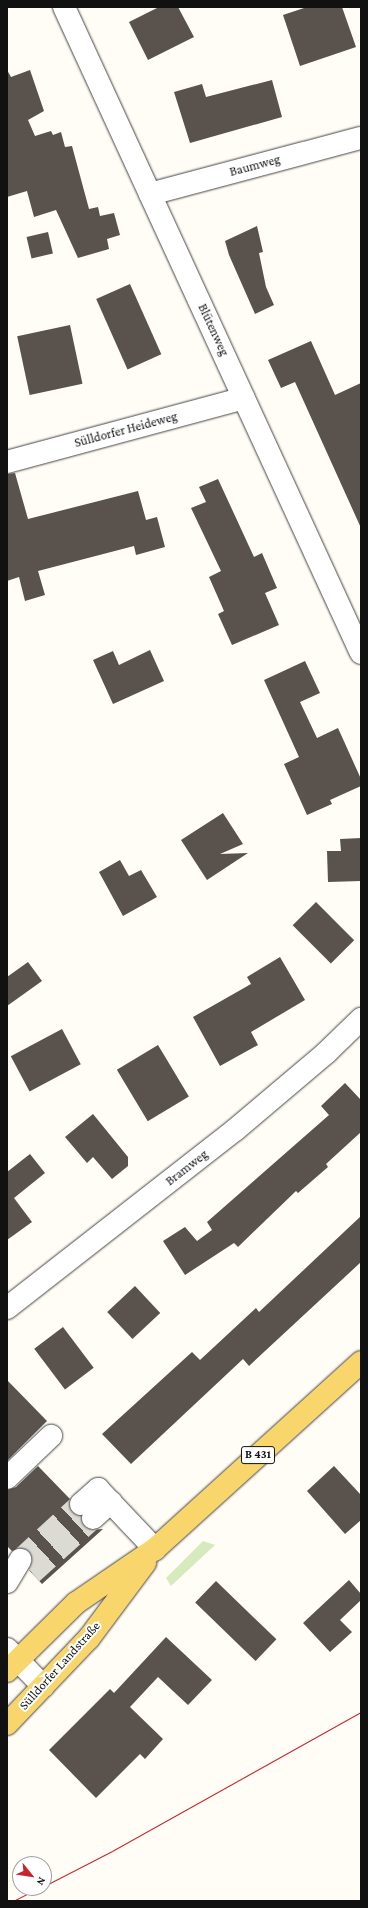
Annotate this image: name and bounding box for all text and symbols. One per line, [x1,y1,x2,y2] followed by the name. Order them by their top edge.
[228,152,282,180] street label: Baumweg
[194,301,232,359] street label: Blütenweg
[73,409,179,451] street label: Sülldorfer Heideweg
[163,1147,211,1189] street label: Bramweg
[240,1445,276,1465] road number: B 431
[16,1619,104,1713] street label: Sülldorfer Landstraße
[12,1856,52,1896] north arrow
[34,1875,49,1888] text: N

